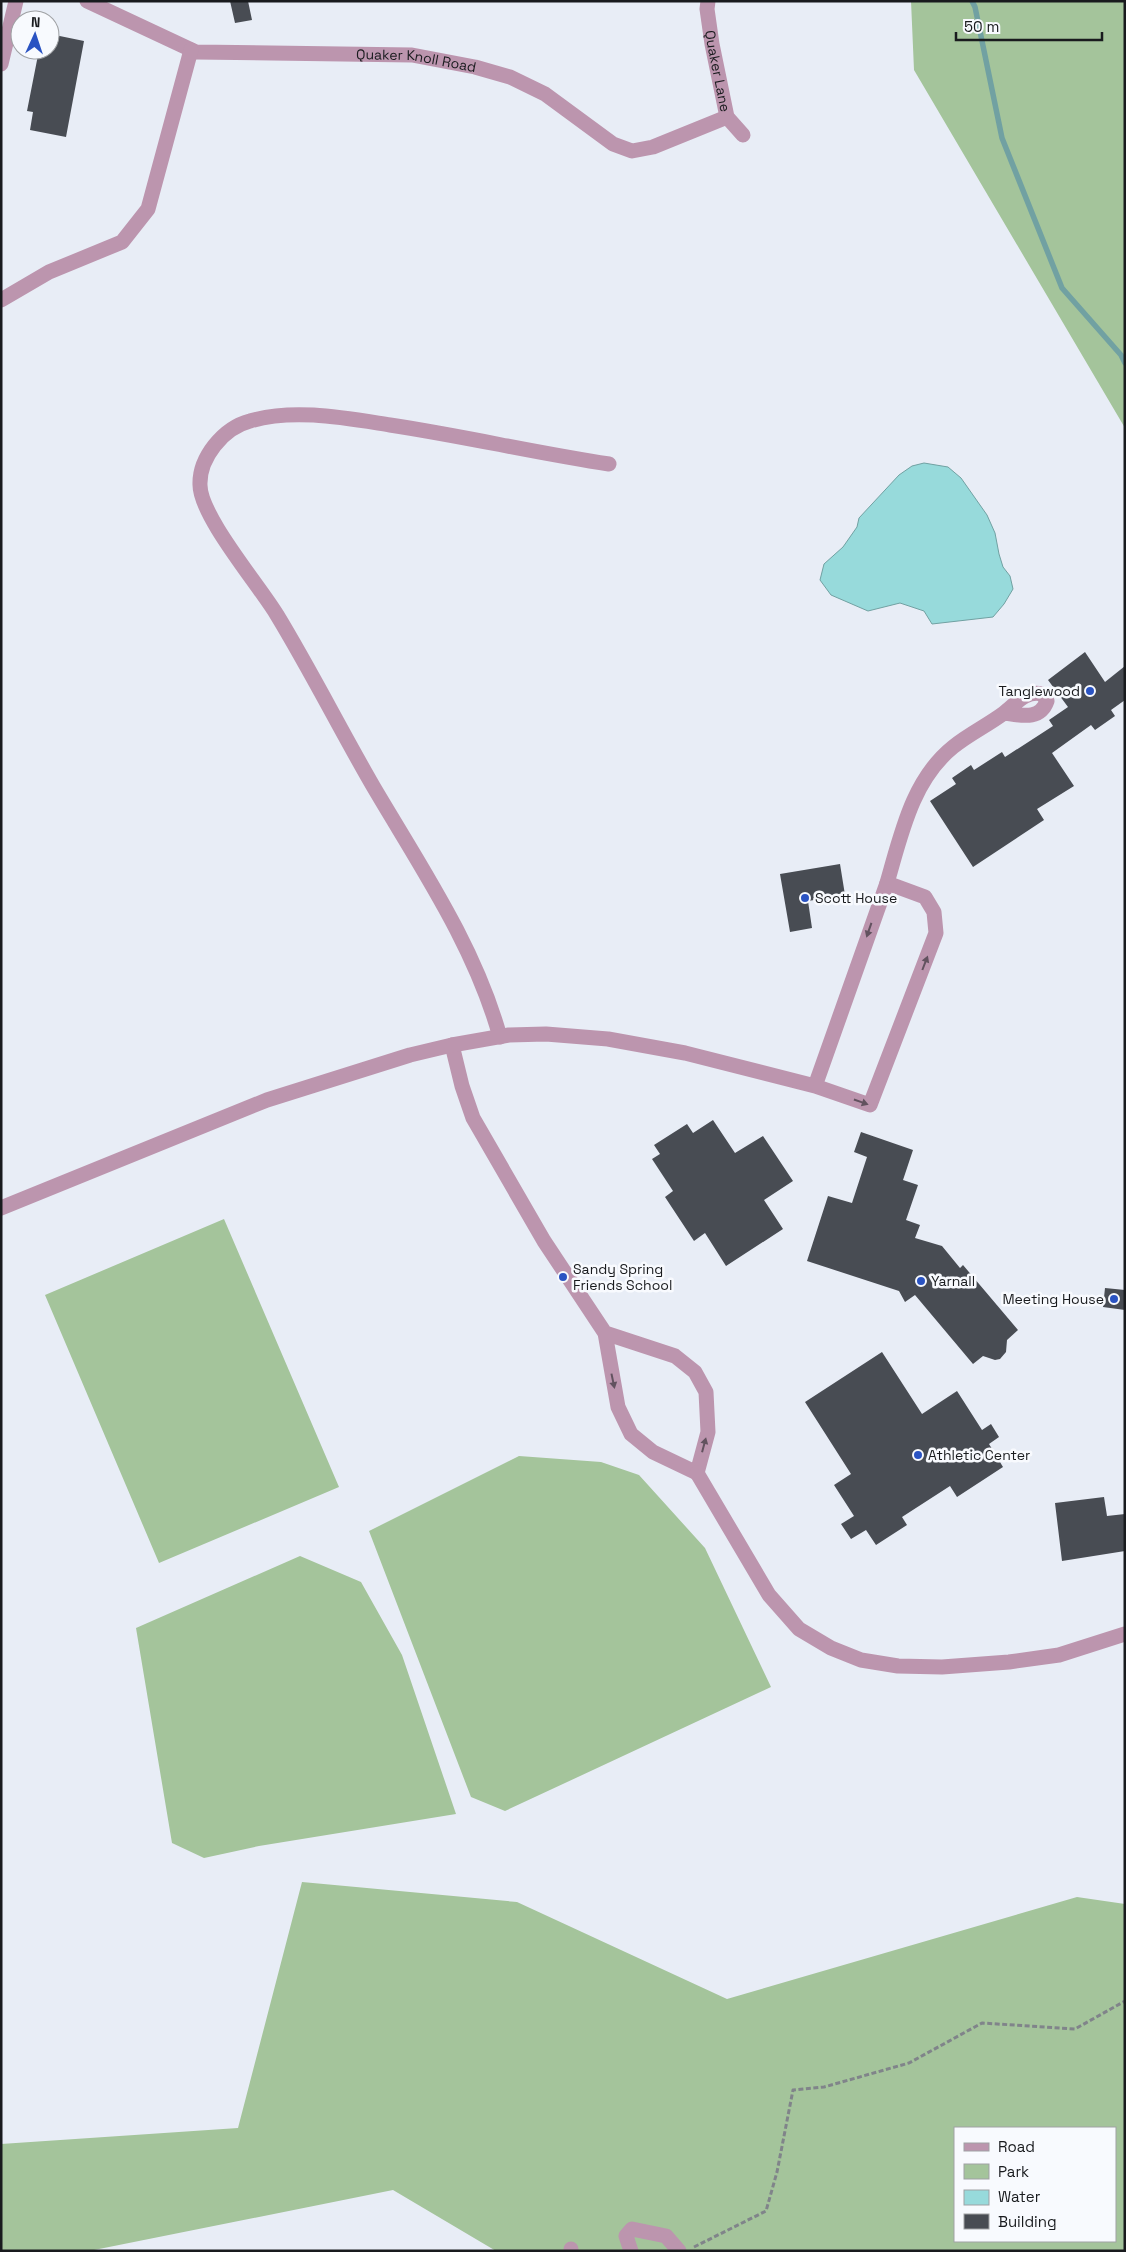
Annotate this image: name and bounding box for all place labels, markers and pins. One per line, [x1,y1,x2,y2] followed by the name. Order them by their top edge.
[998,682,1080,700] place label: Tanglewood
[1084,685,1096,697] marker: Tanglewood
[815,889,897,907] place label: Scott House
[799,892,811,904] marker: Scott House
[573,1260,672,1294] place label: Sandy Spring Friends School
[557,1271,569,1283] marker: Sandy Spring Friends School
[931,1272,975,1290] place label: Yarnall
[915,1275,927,1287] marker: Yarnall
[1002,1290,1104,1308] place label: Meeting House
[1108,1293,1120,1305] marker: Meeting House
[928,1446,1030,1464] place label: Athletic Center
[912,1449,924,1461] marker: Athletic Center

